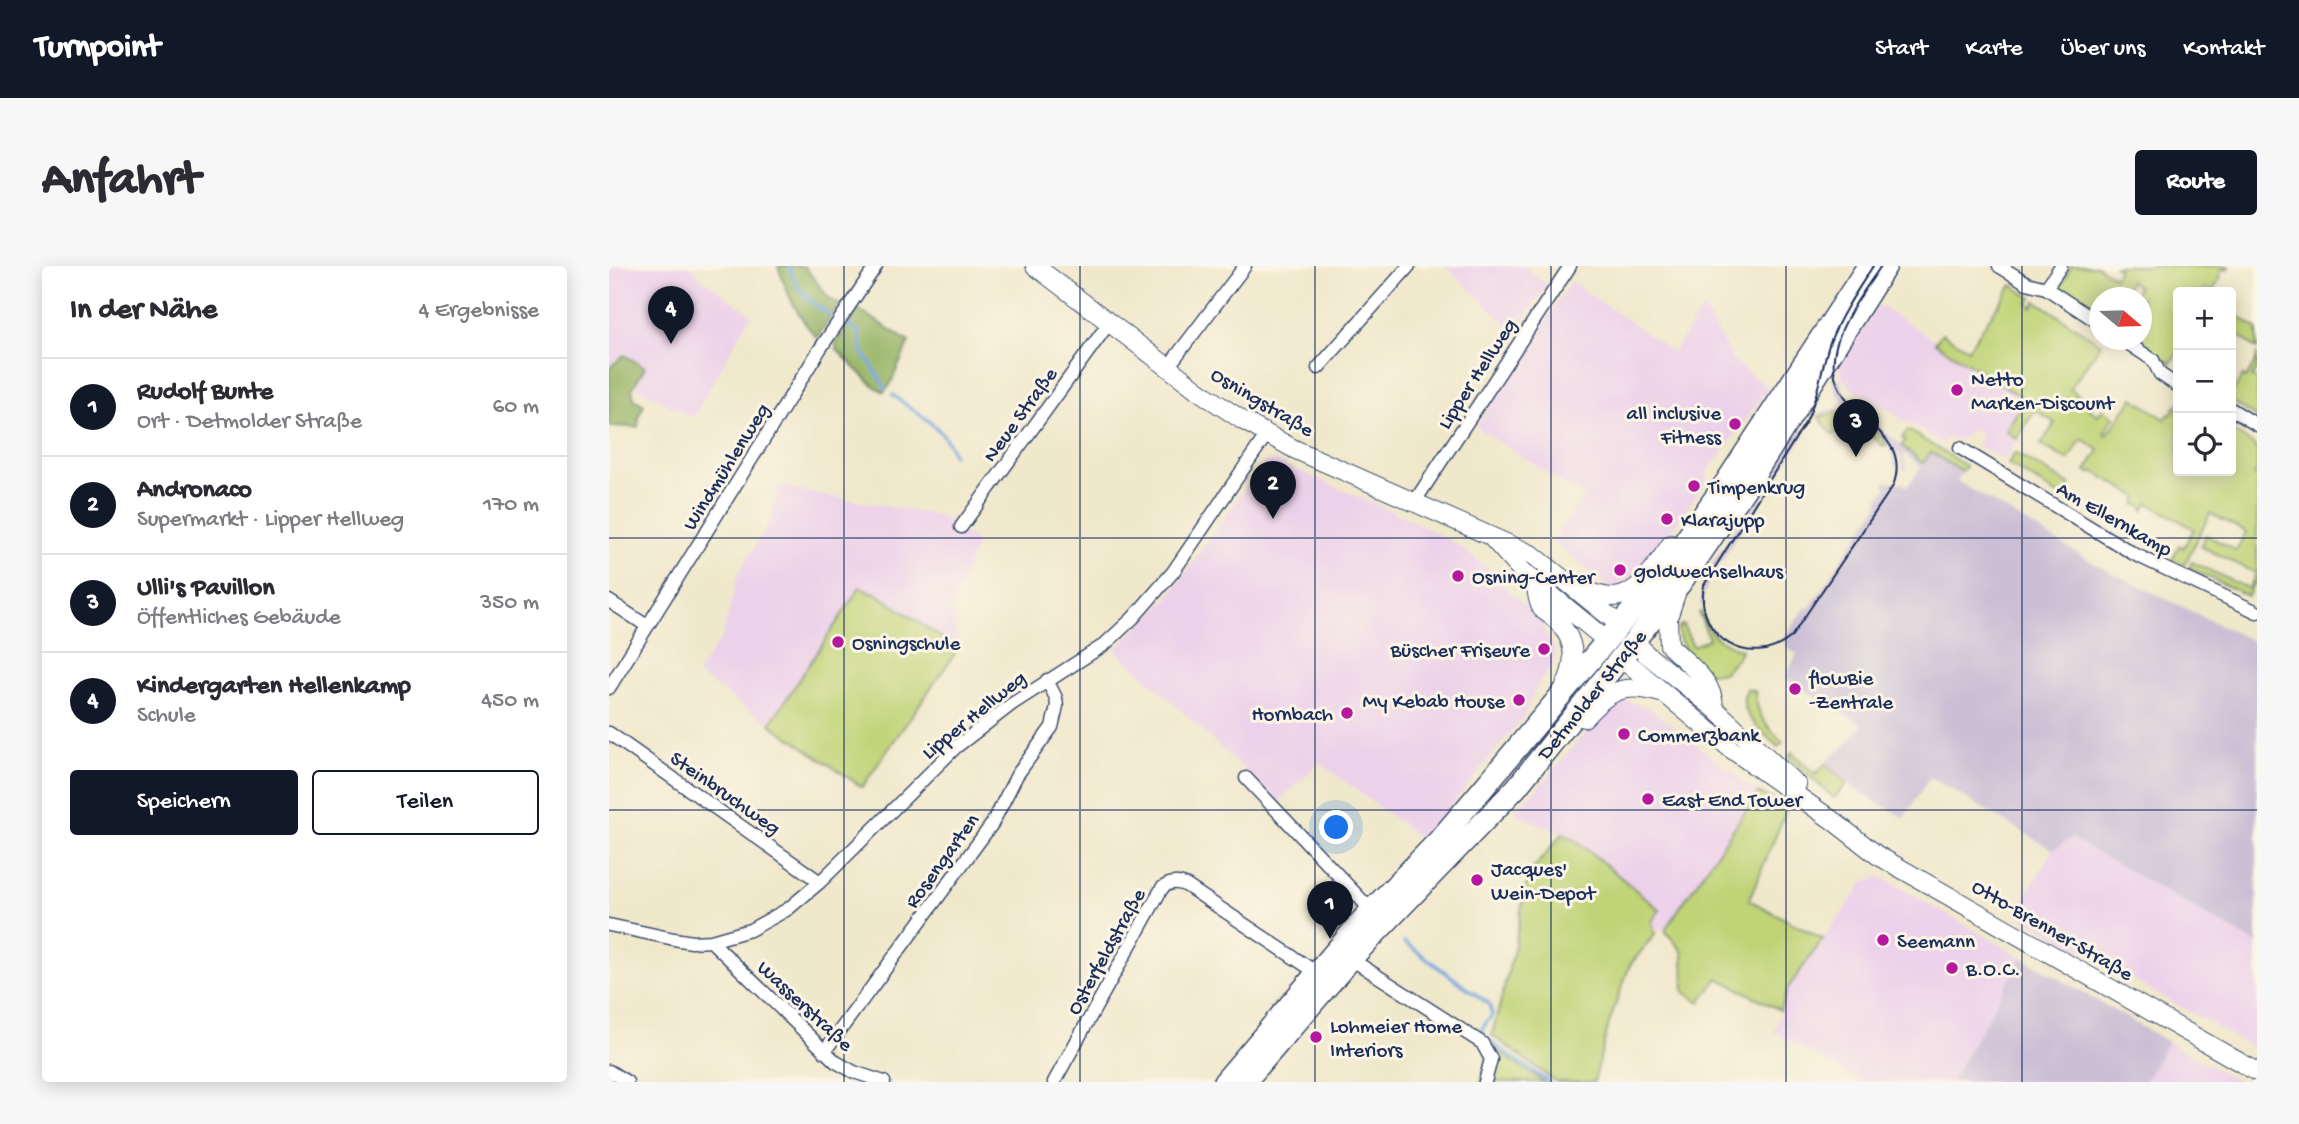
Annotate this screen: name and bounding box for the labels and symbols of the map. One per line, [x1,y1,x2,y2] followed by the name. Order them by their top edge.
[648,286,694,344] pin: 4
[2089,287,2152,350] north arrow
[1434,315,1524,435] street label: Lipper Hellweg
[979,363,1065,468] street label: Neue Straße
[1205,363,1318,445] street label: Osningstraße
[1971,369,2116,418] place label: Netto Marken-Discount
[1949,382,1965,398] marker: Netto Marken-Discount
[1833,399,1879,457] pin: 3
[679,400,777,536] street label: Windmühlenweg
[1627,403,1722,452] place label: all inclusive Fitness
[1727,416,1743,432] marker: all inclusive Fitness
[1250,461,1296,519] pin: 2
[1707,477,1805,502] place label: Timpenkrug
[1686,478,1702,494] marker: Timpenkrug
[2051,478,2176,564] street label: Am Ellernkamp
[1681,510,1765,535] place label: Klarajupp
[1659,511,1675,527] marker: Klarajupp
[1634,561,1784,586] place label: goldwechselhaus
[1612,562,1628,578] marker: goldwechselhaus
[1472,567,1596,592] place label: Osning-Center
[1450,568,1466,584] marker: Osning-Center
[1532,625,1655,768] street label: Detmolder Straße
[852,633,961,658] place label: Osningschule
[830,634,846,650] marker: Osningschule
[1390,640,1531,665] place label: Büscher Friseure
[1536,641,1552,657] marker: Büscher Friseure
[918,667,1033,766] street label: Lipper Hellweg
[1808,668,1894,717] place label: flowBie -Zentrale
[1787,681,1803,697] marker: flowBie -Zentrale
[1363,691,1506,716] place label: My Kebab House
[1511,692,1527,708] marker: My Kebab House
[1252,704,1333,729] place label: Hornbach
[1339,705,1355,721] marker: Hornbach
[1638,725,1762,750] place label: Commerzbank
[1616,726,1632,742] marker: Commerzbank
[664,747,784,842] street label: Steinbruchweg
[1662,790,1803,815] place label: East End Tower
[1640,791,1656,807] marker: East End Tower
[901,810,987,914] street label: Rosengarten
[1319,810,1353,844] your location
[1491,859,1598,908] place label: Jacques' Wein-Depot
[1469,872,1485,888] marker: Jacques' Wein-Depot
[1966,876,2137,989] street label: Otto-Brenner-Straße
[1307,881,1353,939] pin: 1
[1063,884,1154,1020] street label: Osterfeldstraße
[1897,931,1975,956] place label: Seemann
[1875,932,1891,948] marker: Seemann
[750,957,858,1059] street label: Wasserstraße
[1965,959,2021,984] place label: B.O.C.
[1944,960,1960,976] marker: B.O.C.
[1330,1016,1463,1065] place label: Lohmeier Home Interiors
[1308,1029,1324,1045] marker: Lohmeier Home Interiors

